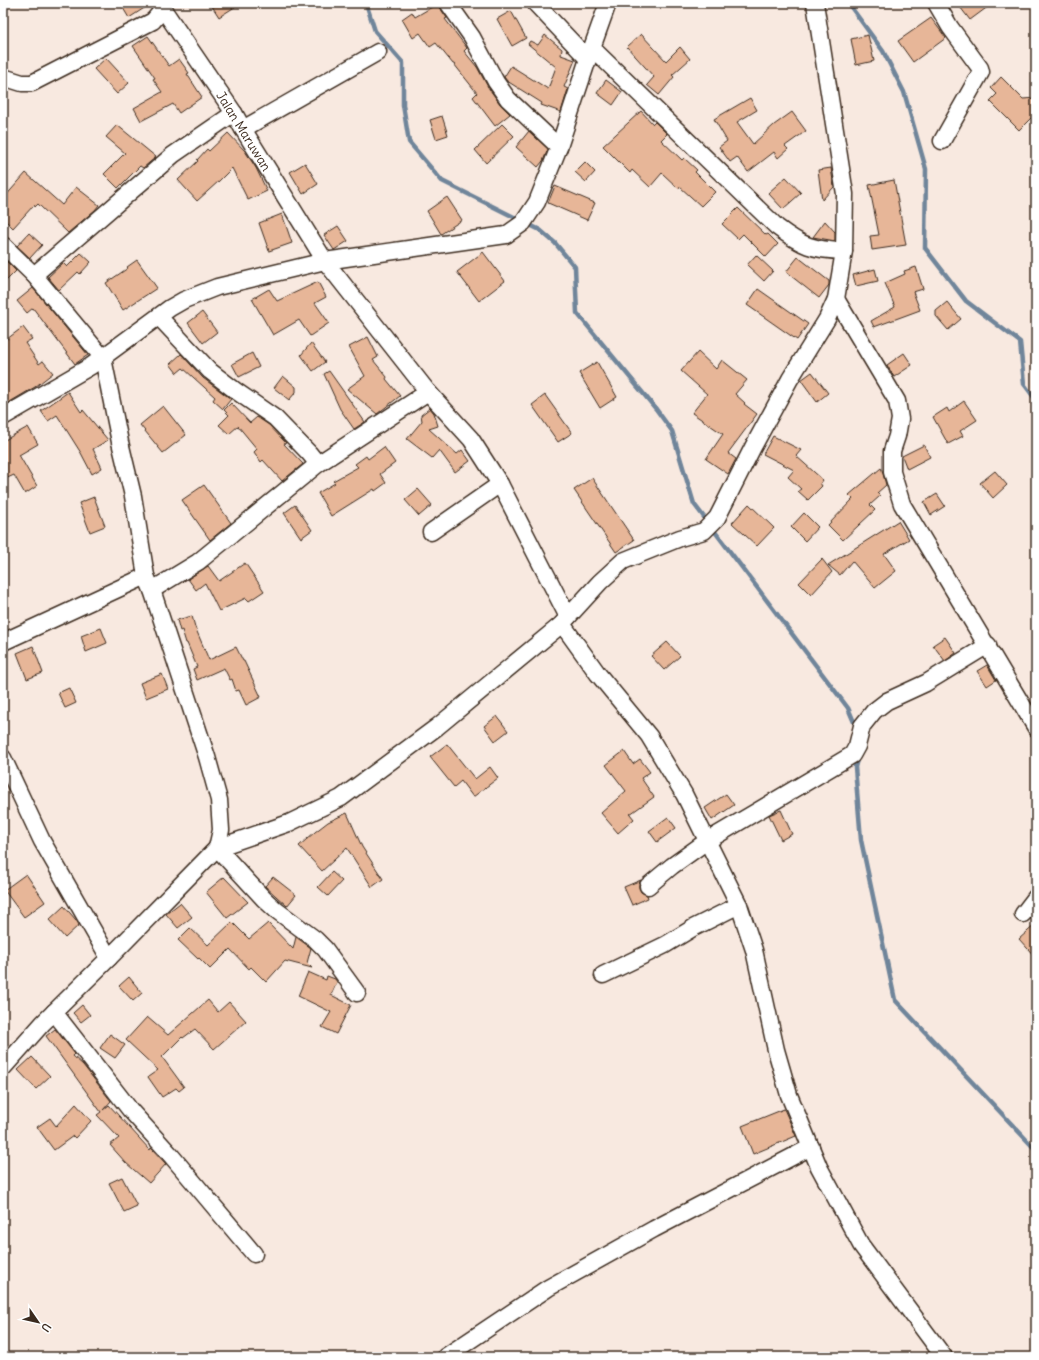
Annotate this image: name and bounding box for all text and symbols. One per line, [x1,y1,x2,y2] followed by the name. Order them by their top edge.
[212,88,275,175] street label: Jalan Maruwan
[18,1302,58,1342] north arrow
[38,1321,54,1335] text: U

